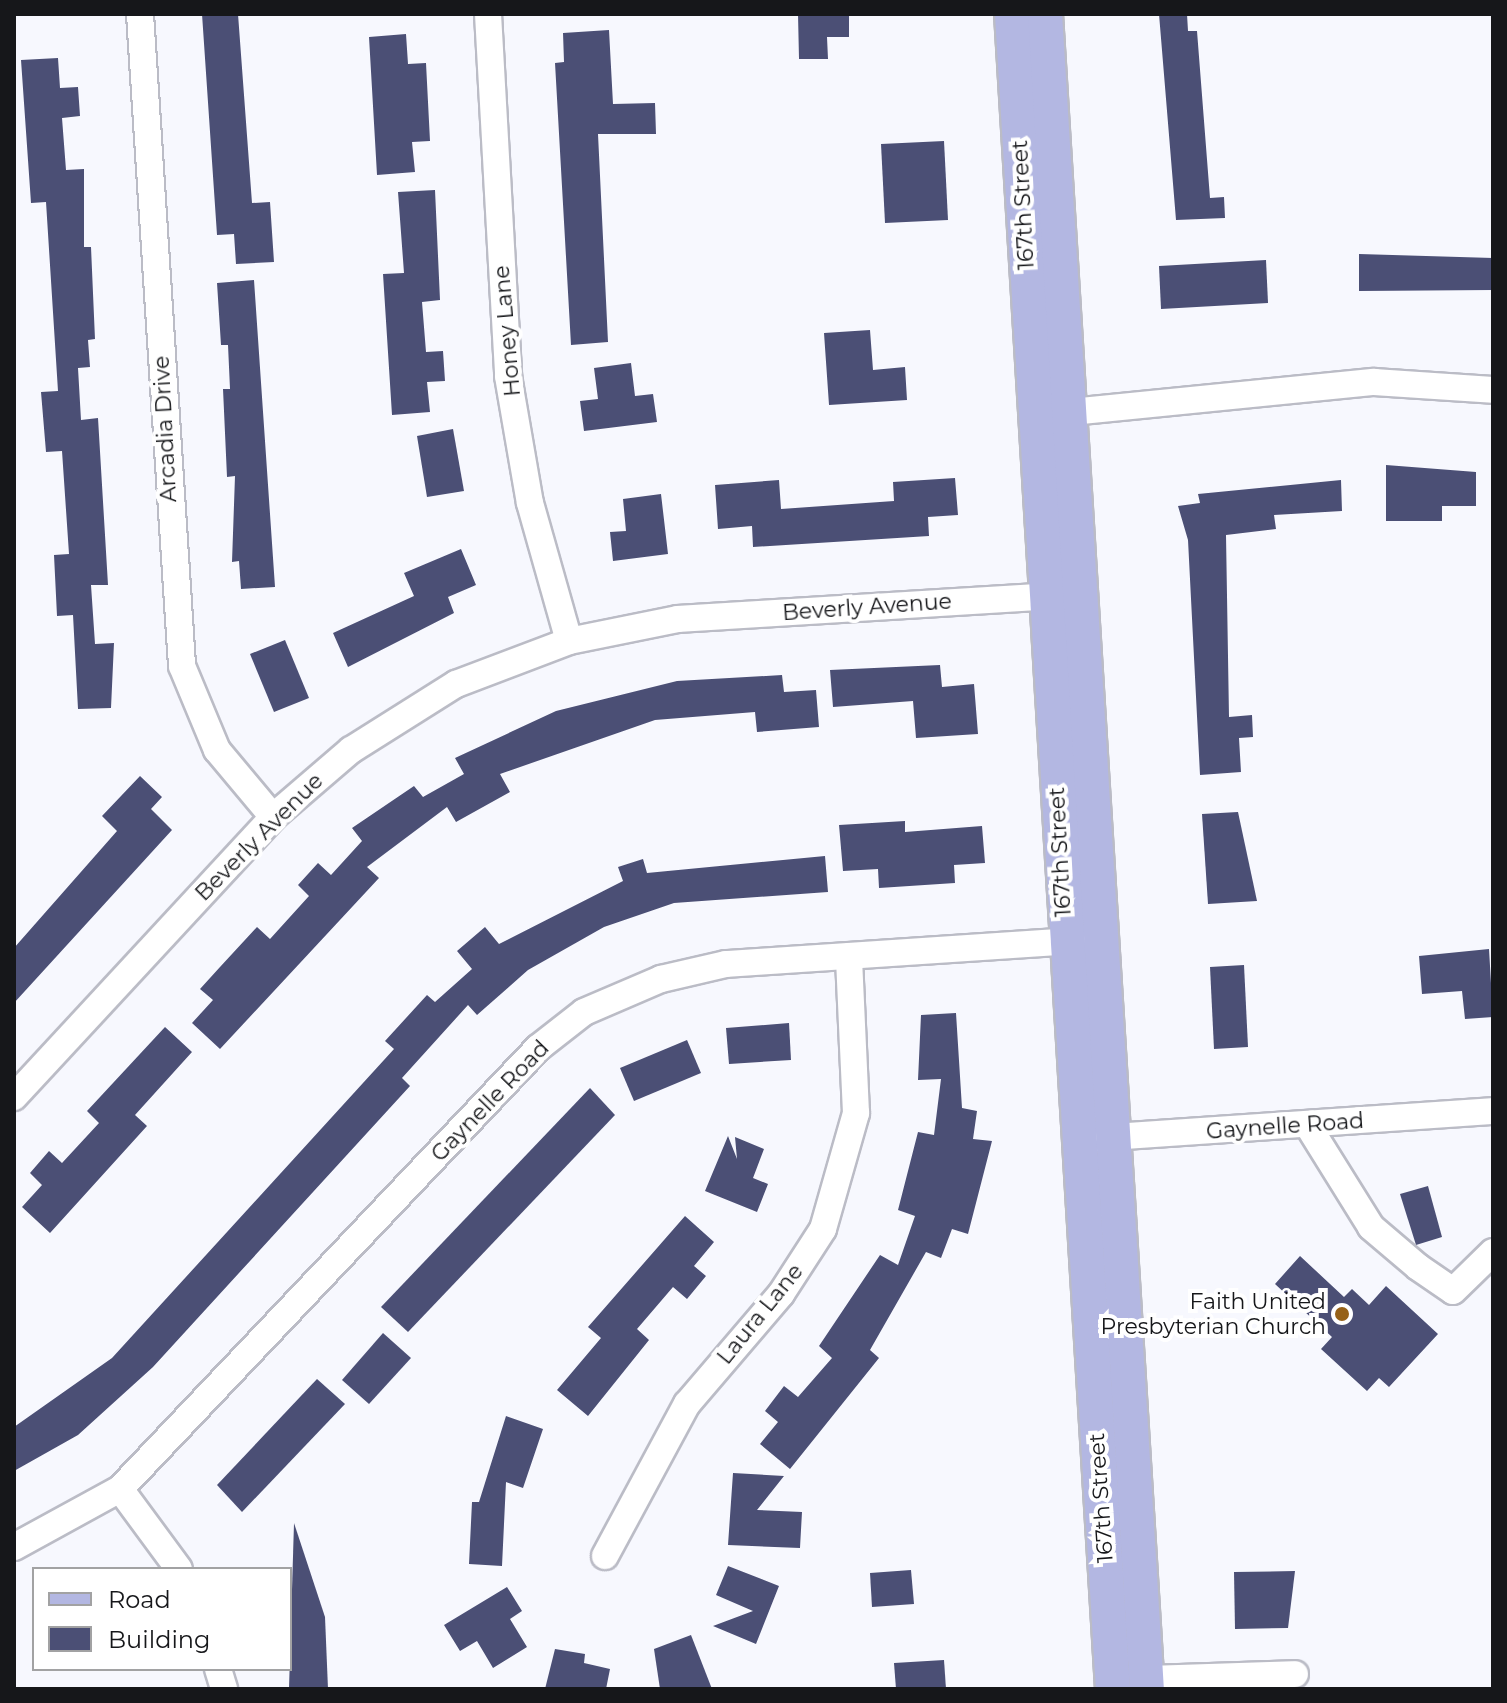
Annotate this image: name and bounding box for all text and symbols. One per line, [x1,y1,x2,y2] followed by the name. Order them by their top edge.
[1006,139,1040,271] street label: 167th Street
[488,264,526,398] street label: Honey Lane
[148,355,182,503] street label: Arcadia Drive
[781,588,953,626] street label: Beverly Avenue
[190,768,328,906] street label: Beverly Avenue
[1043,786,1077,918] street label: 167th Street
[426,1035,554,1167] street label: Gaynelle Road
[1205,1107,1365,1145] street label: Gaynelle Road
[712,1258,808,1370] street label: Laura Lane
[1101,1288,1326,1340] place label: Faith United Presbyterian Church
[1333,1305,1351,1323] marker: Faith United Presbyterian Church
[1083,1432,1119,1564] street label: 167th Street
[32,1567,292,1671] legend
[108,1585,171,1614] text: Road
[108,1625,211,1654] text: Building

